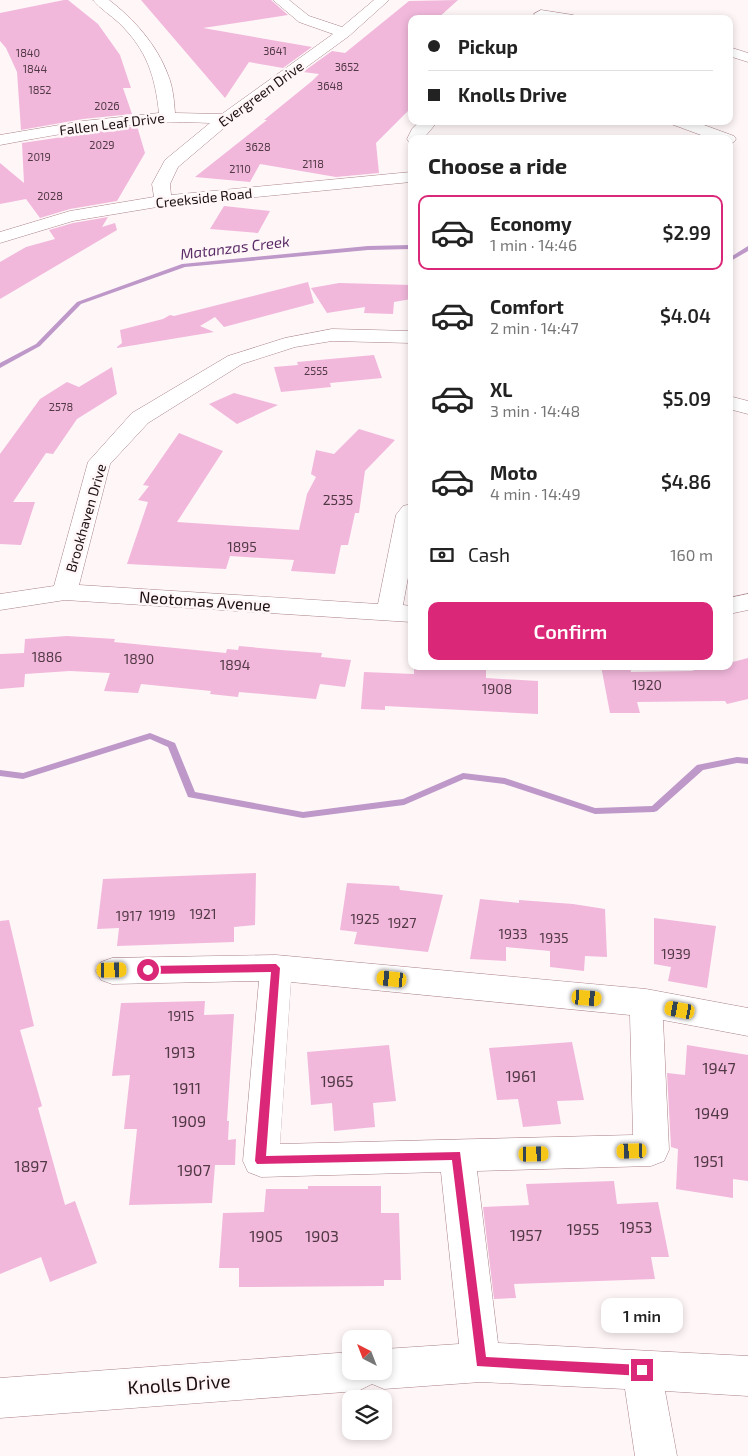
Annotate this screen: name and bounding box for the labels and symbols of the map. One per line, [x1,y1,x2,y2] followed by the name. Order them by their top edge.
[263,44,287,57] house number: 3641
[16,46,40,59] house number: 1840
[215,57,307,130] street label: Evergreen Drive
[335,60,359,73] house number: 3652
[23,62,48,75] house number: 1844
[317,79,343,92] house number: 3648
[28,83,52,96] house number: 1852
[94,99,120,112] house number: 2026
[58,109,165,138] street label: Fallen Leaf Drive
[89,138,115,151] house number: 2029
[245,140,271,153] house number: 3628
[27,150,51,163] house number: 2019
[302,157,324,170] house number: 2118
[229,162,251,175] house number: 2110
[155,184,253,211] street label: Creekside Road
[37,189,63,202] house number: 2028
[179,231,291,263] water label: Matanzas Creek
[304,364,328,377] house number: 2555
[49,400,73,413] house number: 2578
[62,462,109,574] street label: Brookhaven Drive
[323,491,353,508] house number: 2535
[227,538,257,555] house number: 1895
[139,586,271,615] street label: Neotomas Avenue
[32,648,62,665] house number: 1886
[124,650,154,667] house number: 1890
[220,656,250,673] house number: 1894
[632,676,662,693] house number: 1920
[482,680,512,697] house number: 1908
[189,905,217,922] house number: 1921
[148,906,176,923] house number: 1919
[116,907,142,924] house number: 1917
[351,910,379,927] house number: 1925
[388,914,416,931] house number: 1927
[498,925,528,942] house number: 1933
[540,929,568,946] house number: 1935
[661,945,691,962] house number: 1939
[137,959,159,981] route start
[96,962,127,978] car
[376,970,407,988] car
[571,989,602,1007] car
[663,1000,696,1020] car
[168,1007,194,1024] house number: 1915
[165,1042,195,1061] house number: 1913
[702,1058,736,1077] house number: 1947
[505,1066,537,1085] house number: 1961
[320,1071,354,1090] house number: 1965
[173,1078,201,1097] house number: 1911
[695,1103,729,1122] house number: 1949
[172,1111,206,1130] house number: 1909
[616,1143,647,1159] car
[518,1146,549,1162] car
[694,1151,724,1170] house number: 1951
[14,1156,48,1175] house number: 1897
[177,1160,211,1179] house number: 1907
[620,1217,653,1236] house number: 1953
[567,1219,599,1238] house number: 1955
[510,1225,542,1244] house number: 1957
[249,1226,283,1245] house number: 1905
[305,1226,339,1245] house number: 1903
[601,1298,683,1332] callout: 1 min
[342,1330,392,1380] north arrow
[631,1359,653,1381] route end
[127,1368,231,1399] street label: Knolls Drive

